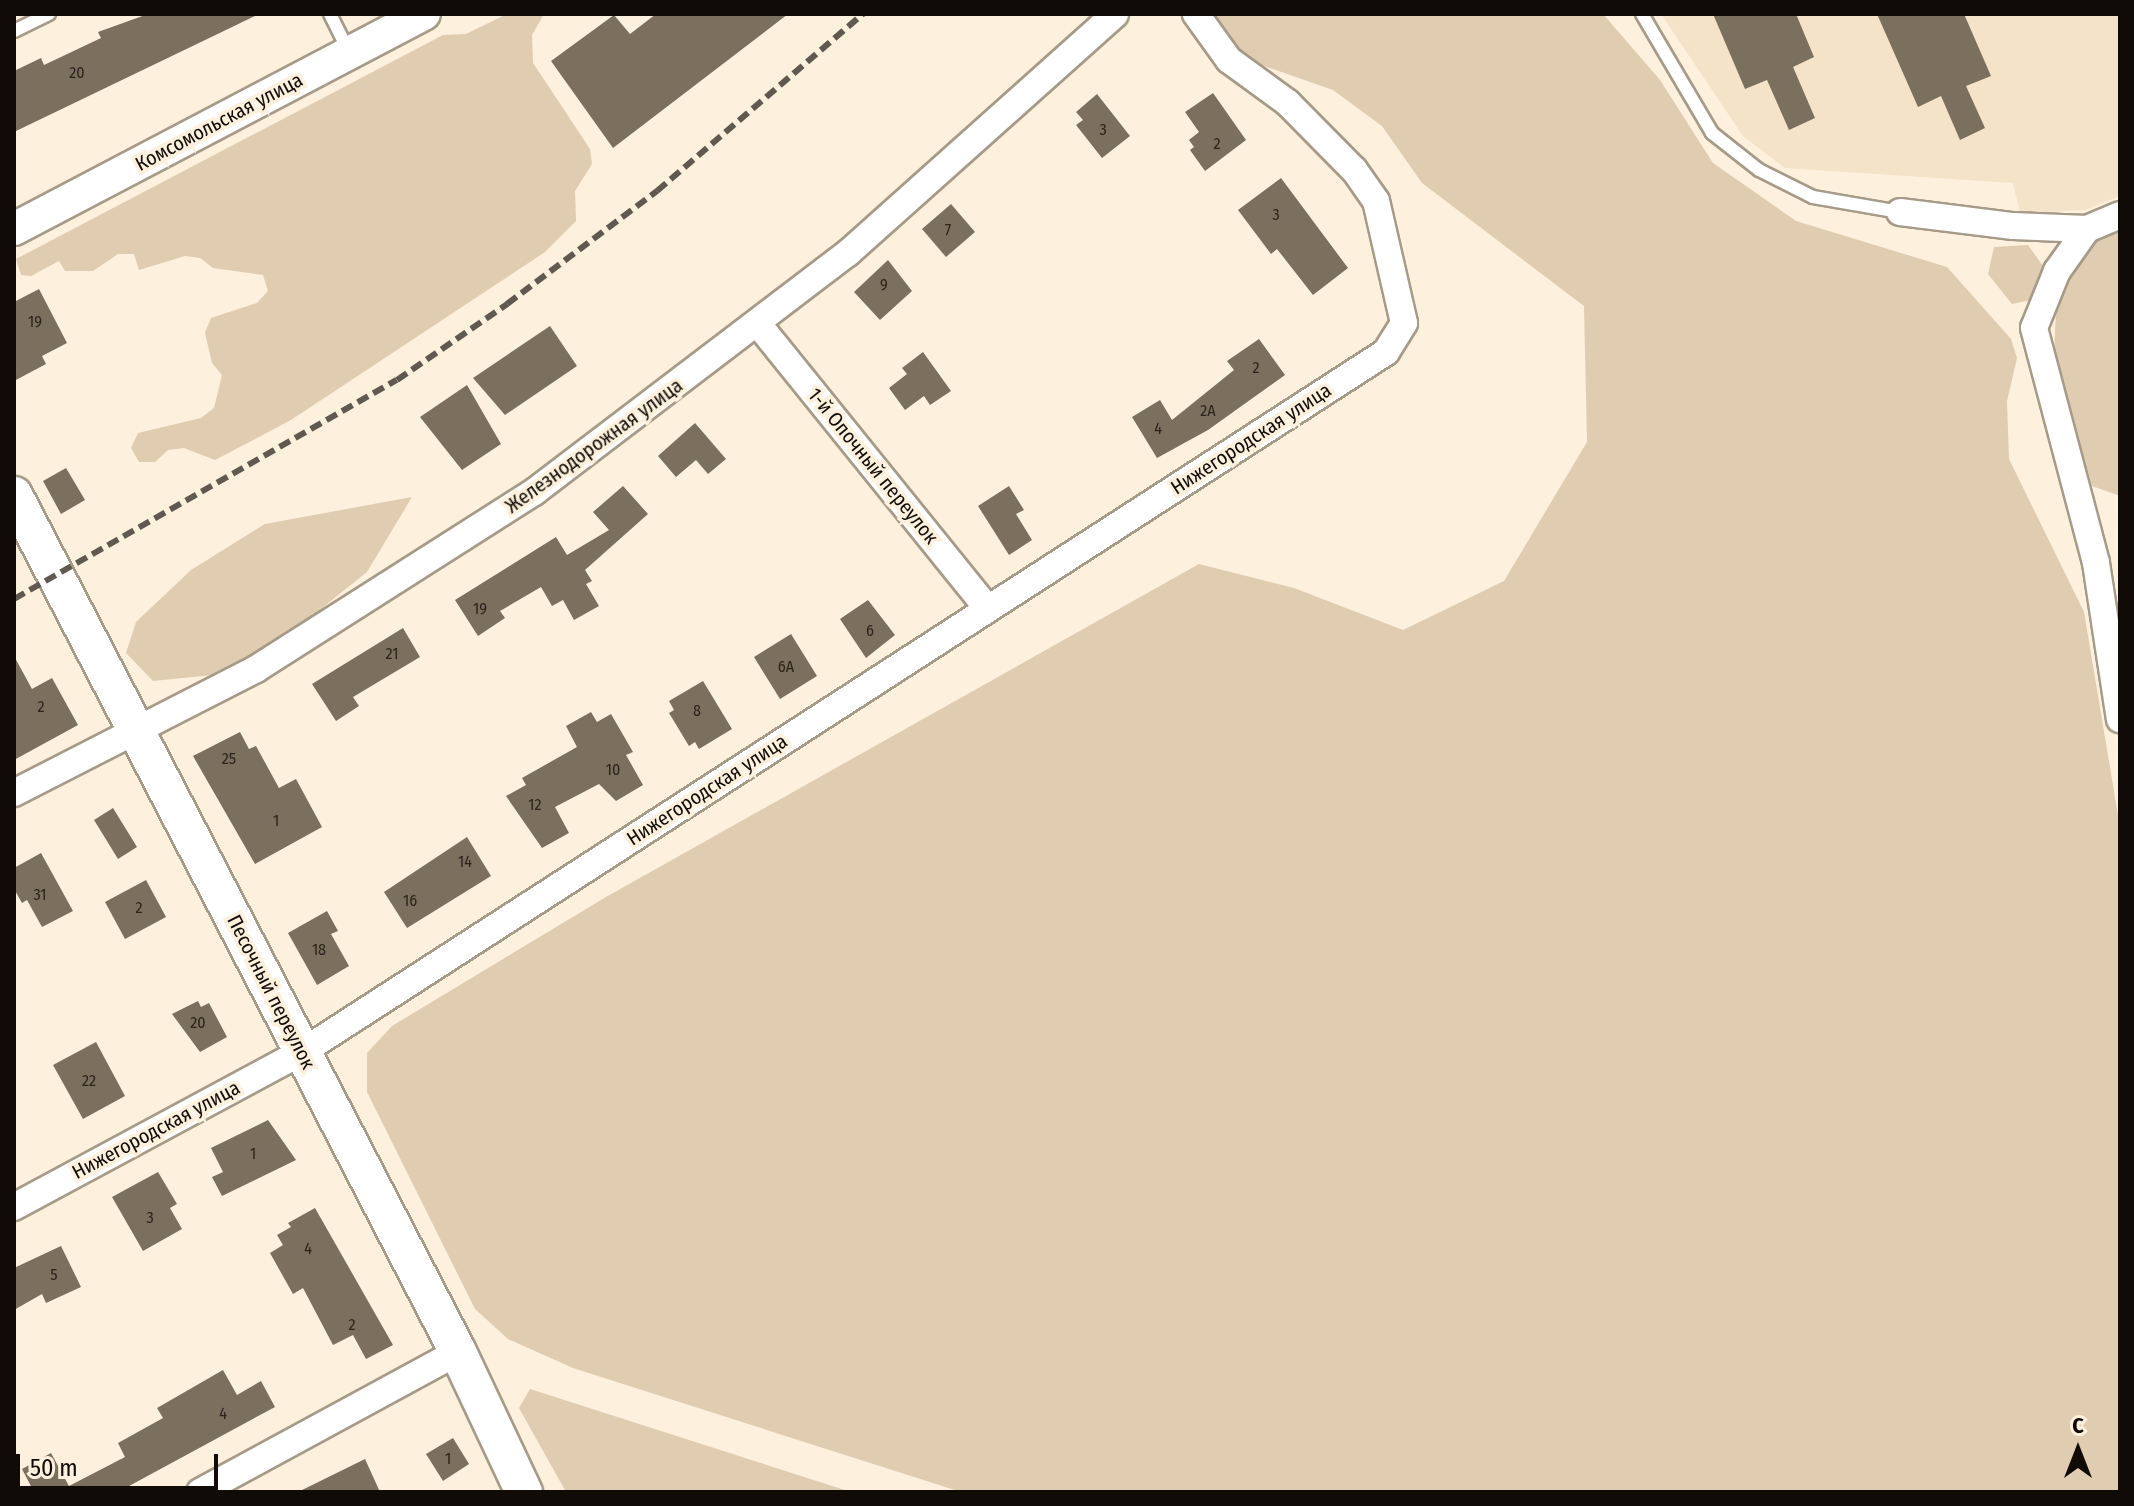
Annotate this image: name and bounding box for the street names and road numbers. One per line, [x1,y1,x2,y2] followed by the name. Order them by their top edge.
[131,68,307,176] street label: Комсомольская улица
[501,374,687,518] street label: Железнодорожная улица
[1166,378,1336,500] street label: Нижегородская улица
[803,383,943,549] street label: 1-й Опочный переулок
[622,729,792,851] street label: Нижегородская улица
[222,911,320,1073] street label: Песочный переулок
[68,1076,244,1184] street label: Нижегородская улица

